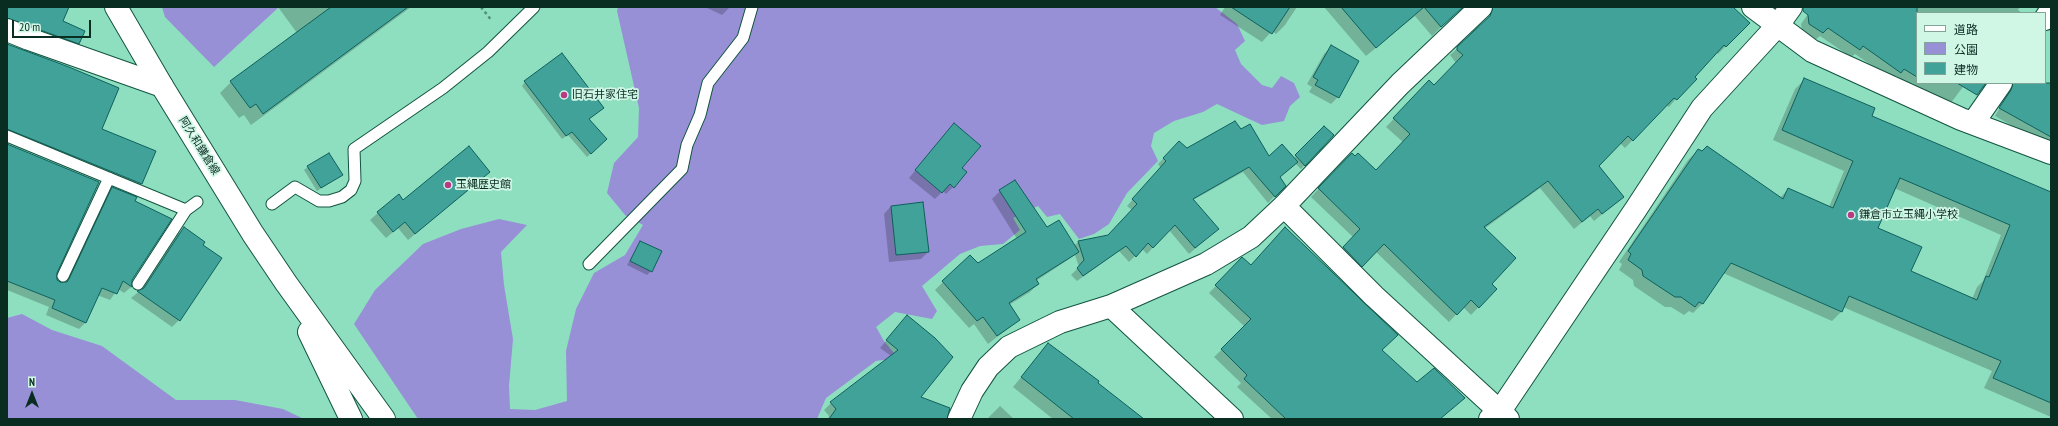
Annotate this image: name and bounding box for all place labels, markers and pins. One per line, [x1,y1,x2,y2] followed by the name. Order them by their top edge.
[572,88,638,102] place label: 旧石井家住宅
[559,90,569,100] marker: 旧石井家住宅
[456,178,511,192] place label: 玉縄歴史館
[443,180,453,190] marker: 玉縄歴史館
[1859,208,1958,222] place label: 鎌倉市立玉縄小学校
[1846,210,1856,220] marker: 鎌倉市立玉縄小学校

